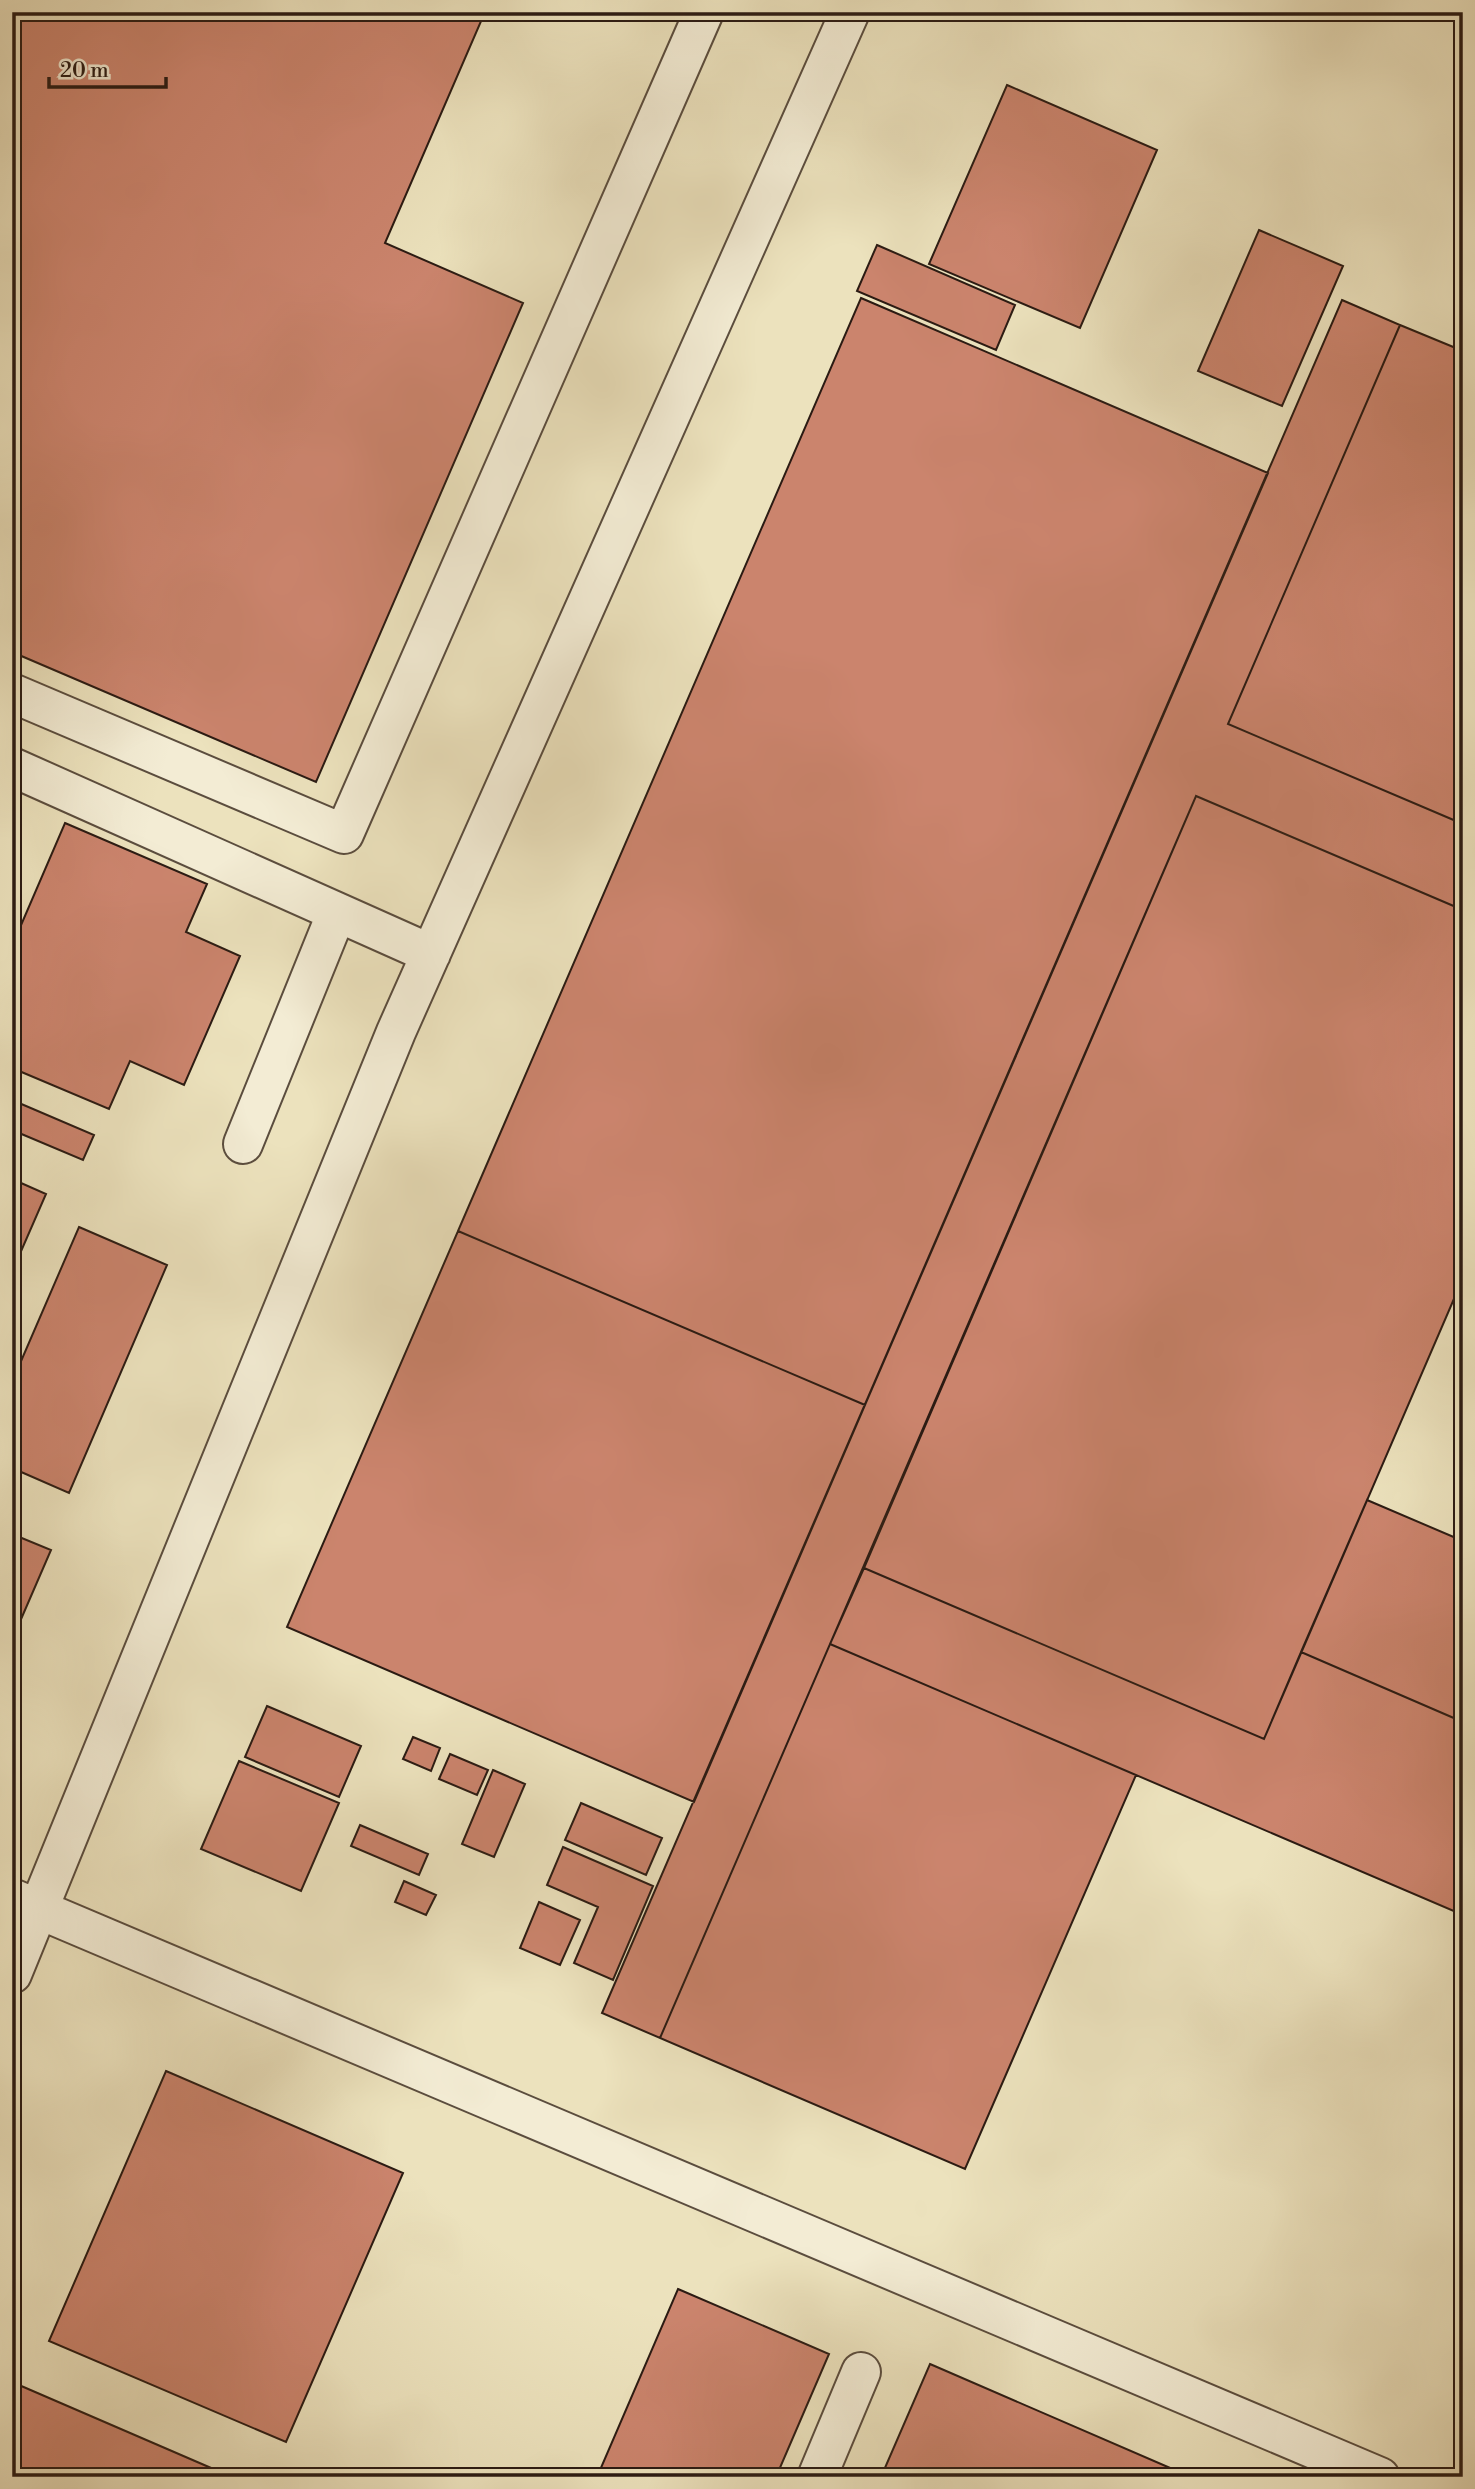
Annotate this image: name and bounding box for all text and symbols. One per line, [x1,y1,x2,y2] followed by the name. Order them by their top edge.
[49,46,166,90] scale bar
[60,58,109,84] text: 20 m

